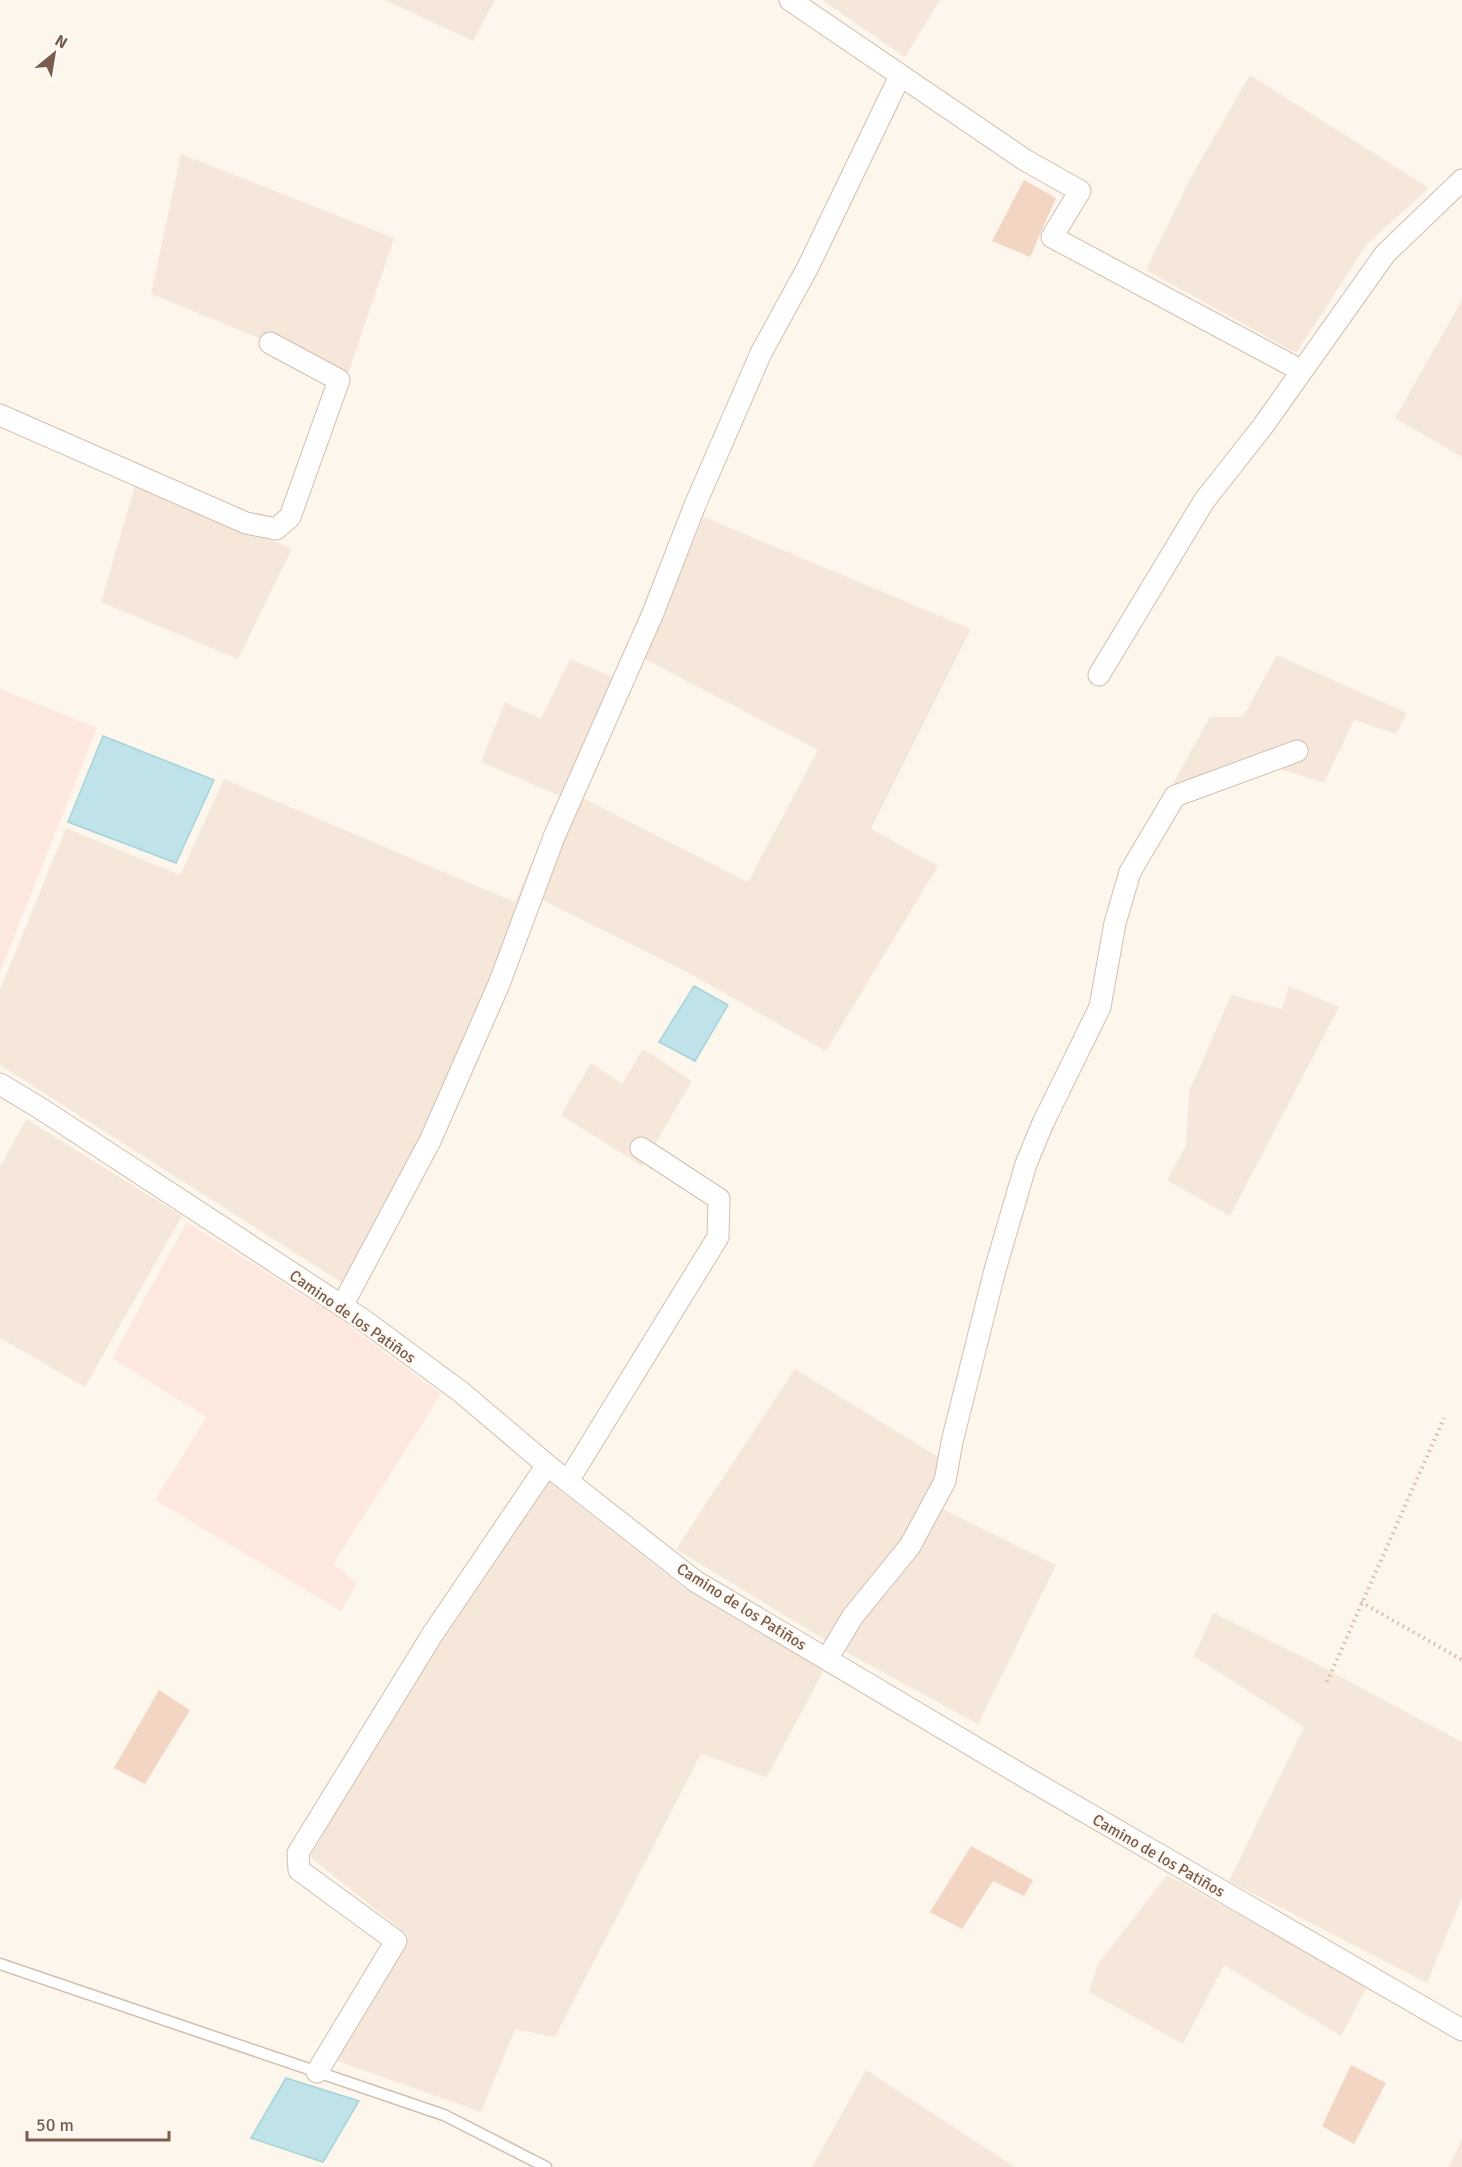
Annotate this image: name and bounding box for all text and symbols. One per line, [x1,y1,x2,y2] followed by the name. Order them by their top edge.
[24,24,84,84] north arrow
[51,30,71,53] text: N
[285,1266,419,1368] street label: Camino de los Patiños
[673,1559,810,1655] street label: Camino de los Patiños
[1089,1810,1228,1902] street label: Camino de los Patiños
[27,2104,170,2142] scale bar
[36,2114,74,2136] text: 50 m

